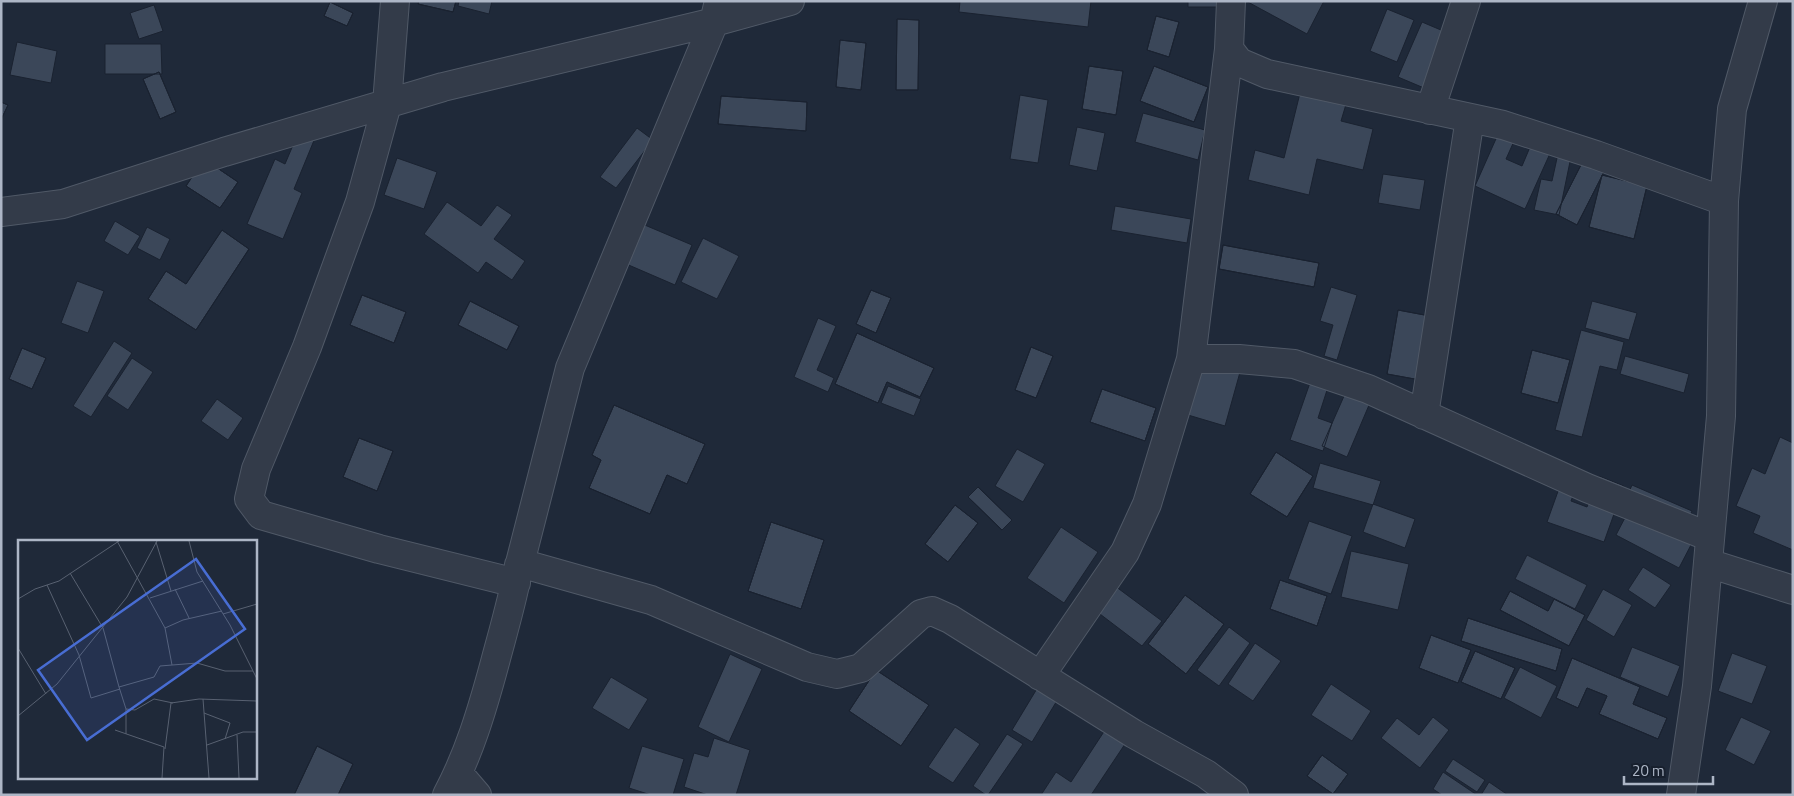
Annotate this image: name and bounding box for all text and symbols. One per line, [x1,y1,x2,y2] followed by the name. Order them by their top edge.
[18,540,256,778] inset map
[1624,754,1713,786] scale bar
[1632,759,1665,782] text: 20 m

